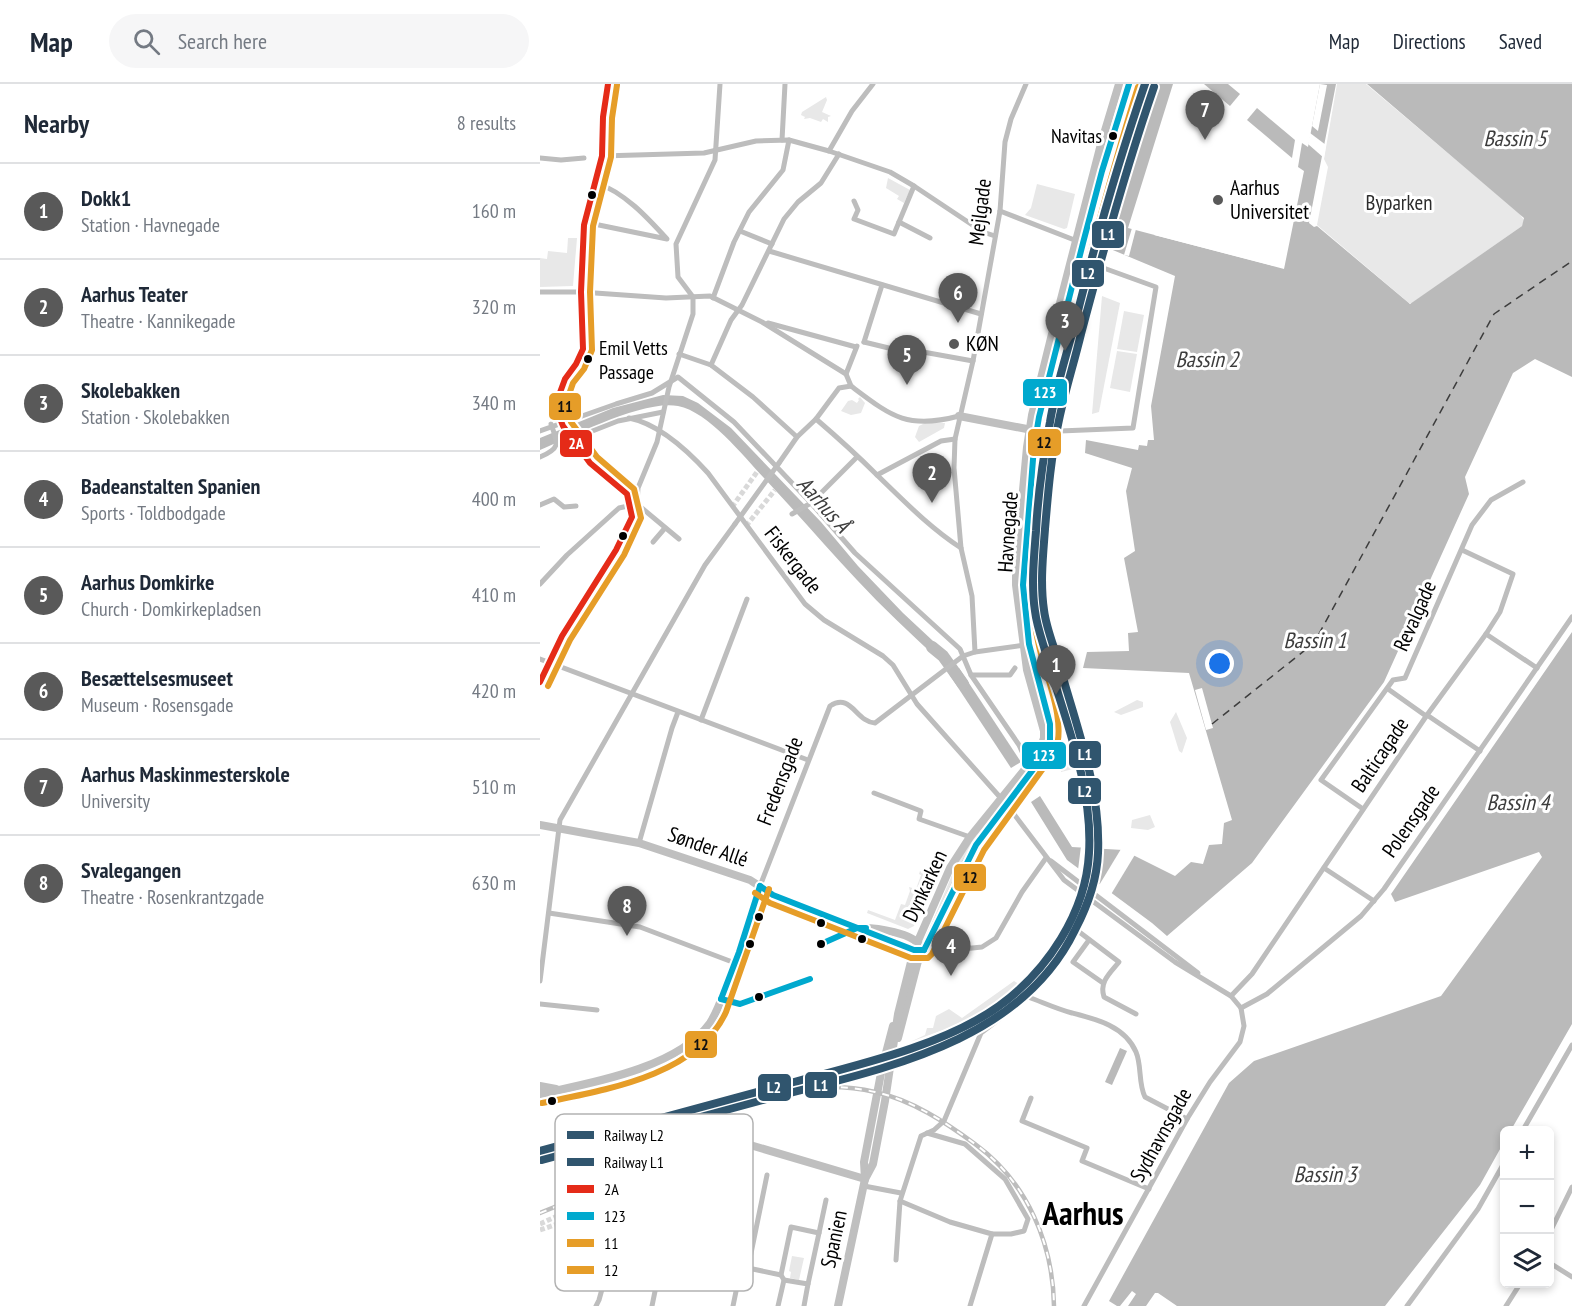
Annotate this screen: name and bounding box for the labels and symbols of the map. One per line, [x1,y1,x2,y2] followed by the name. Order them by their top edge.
[1186,91,1224,140] pin: 7
[1051,123,1102,149] place label: Navitas
[1483,124,1549,152] water label: Bassin 5
[1107,130,1119,142] marker: Navitas
[1230,174,1309,225] place label: Aarhus Universitet
[962,177,997,247] street label: Mejlgade
[586,189,598,201] unlabelled marker
[1366,189,1432,216] park label: Byparken
[1211,193,1225,207] marker: Aarhus Universitet
[1091,220,1125,249] line badge: L1
[1101,224,1115,244] text: L1
[1071,259,1105,288] line badge: L2
[1081,263,1095,283] text: L2
[938,274,978,323] pin: 6
[1046,302,1084,351] pin: 3
[966,330,999,357] place label: KØN
[599,335,668,385] place label: Emil Vetts Passage
[888,336,926,385] pin: 5
[947,337,961,351] marker: KØN
[1175,345,1241,373] water label: Bassin 2
[582,353,594,365] marker: Emil Vetts Passage
[1022,378,1068,407] line badge: 123
[1034,382,1056,402] text: 123
[548,392,582,421] line badge: 11
[557,396,573,416] text: 11
[1027,428,1062,457] line badge: 12
[559,429,593,458] line badge: 2A
[1036,432,1052,452] text: 12
[568,433,585,453] text: 2A
[912,454,952,503] pin: 2
[791,470,858,539] water label: Aarhus Å
[991,491,1024,573] street label: Havnegade
[759,521,828,599] street label: Fiskergade
[617,530,629,542] unlabelled marker
[1387,576,1442,655] street label: Revalgade
[1283,626,1348,654] water label: Bassin 1
[1036,646,1076,695] pin: 1
[1205,649,1234,678] your location
[1345,712,1414,797] street label: Balticagade
[750,733,809,829] street label: Fredensgade
[1068,740,1102,769] line badge: L1
[1021,741,1067,770] line badge: 123
[1078,744,1092,764] text: L1
[1033,745,1055,765] text: 123
[1067,777,1102,805] line badge: L2
[1376,779,1445,862] street label: Polensgade
[1078,781,1092,801] text: L2
[1486,788,1552,816] water label: Bassin 4
[664,820,752,873] street label: Sønder Allé
[896,846,953,926] street label: Dynkarken
[953,863,987,892] line badge: 12
[962,867,978,887] text: 12
[608,886,646,936] pin: 8
[753,911,765,923] unlabelled marker
[815,917,827,929] unlabelled marker
[932,926,970,976] pin: 4
[856,933,868,945] unlabelled marker
[744,938,756,950] unlabelled marker
[815,938,827,950] unlabelled marker
[753,991,765,1003] unlabelled marker
[684,1030,718,1059] line badge: 12
[693,1034,709,1054] text: 12
[804,1071,838,1099] line badge: L1
[757,1073,792,1102] line badge: L2
[814,1075,828,1095] text: L1
[767,1077,781,1097] text: L2
[1124,1083,1197,1186] street label: Sydhavnsgade
[546,1095,558,1107] unlabelled marker
[555,1114,753,1291] legend
[604,1125,664,1145] text: Railway L2
[604,1152,664,1172] text: Railway L1
[1293,1160,1359,1188] water label: Bassin 3
[604,1179,619,1199] text: 2A
[1042,1191,1123,1234] district label: Aarhus
[604,1206,626,1226] text: 123
[814,1208,853,1270] street label: Spanien
[604,1233,618,1253] text: 11
[604,1260,618,1280] text: 12

